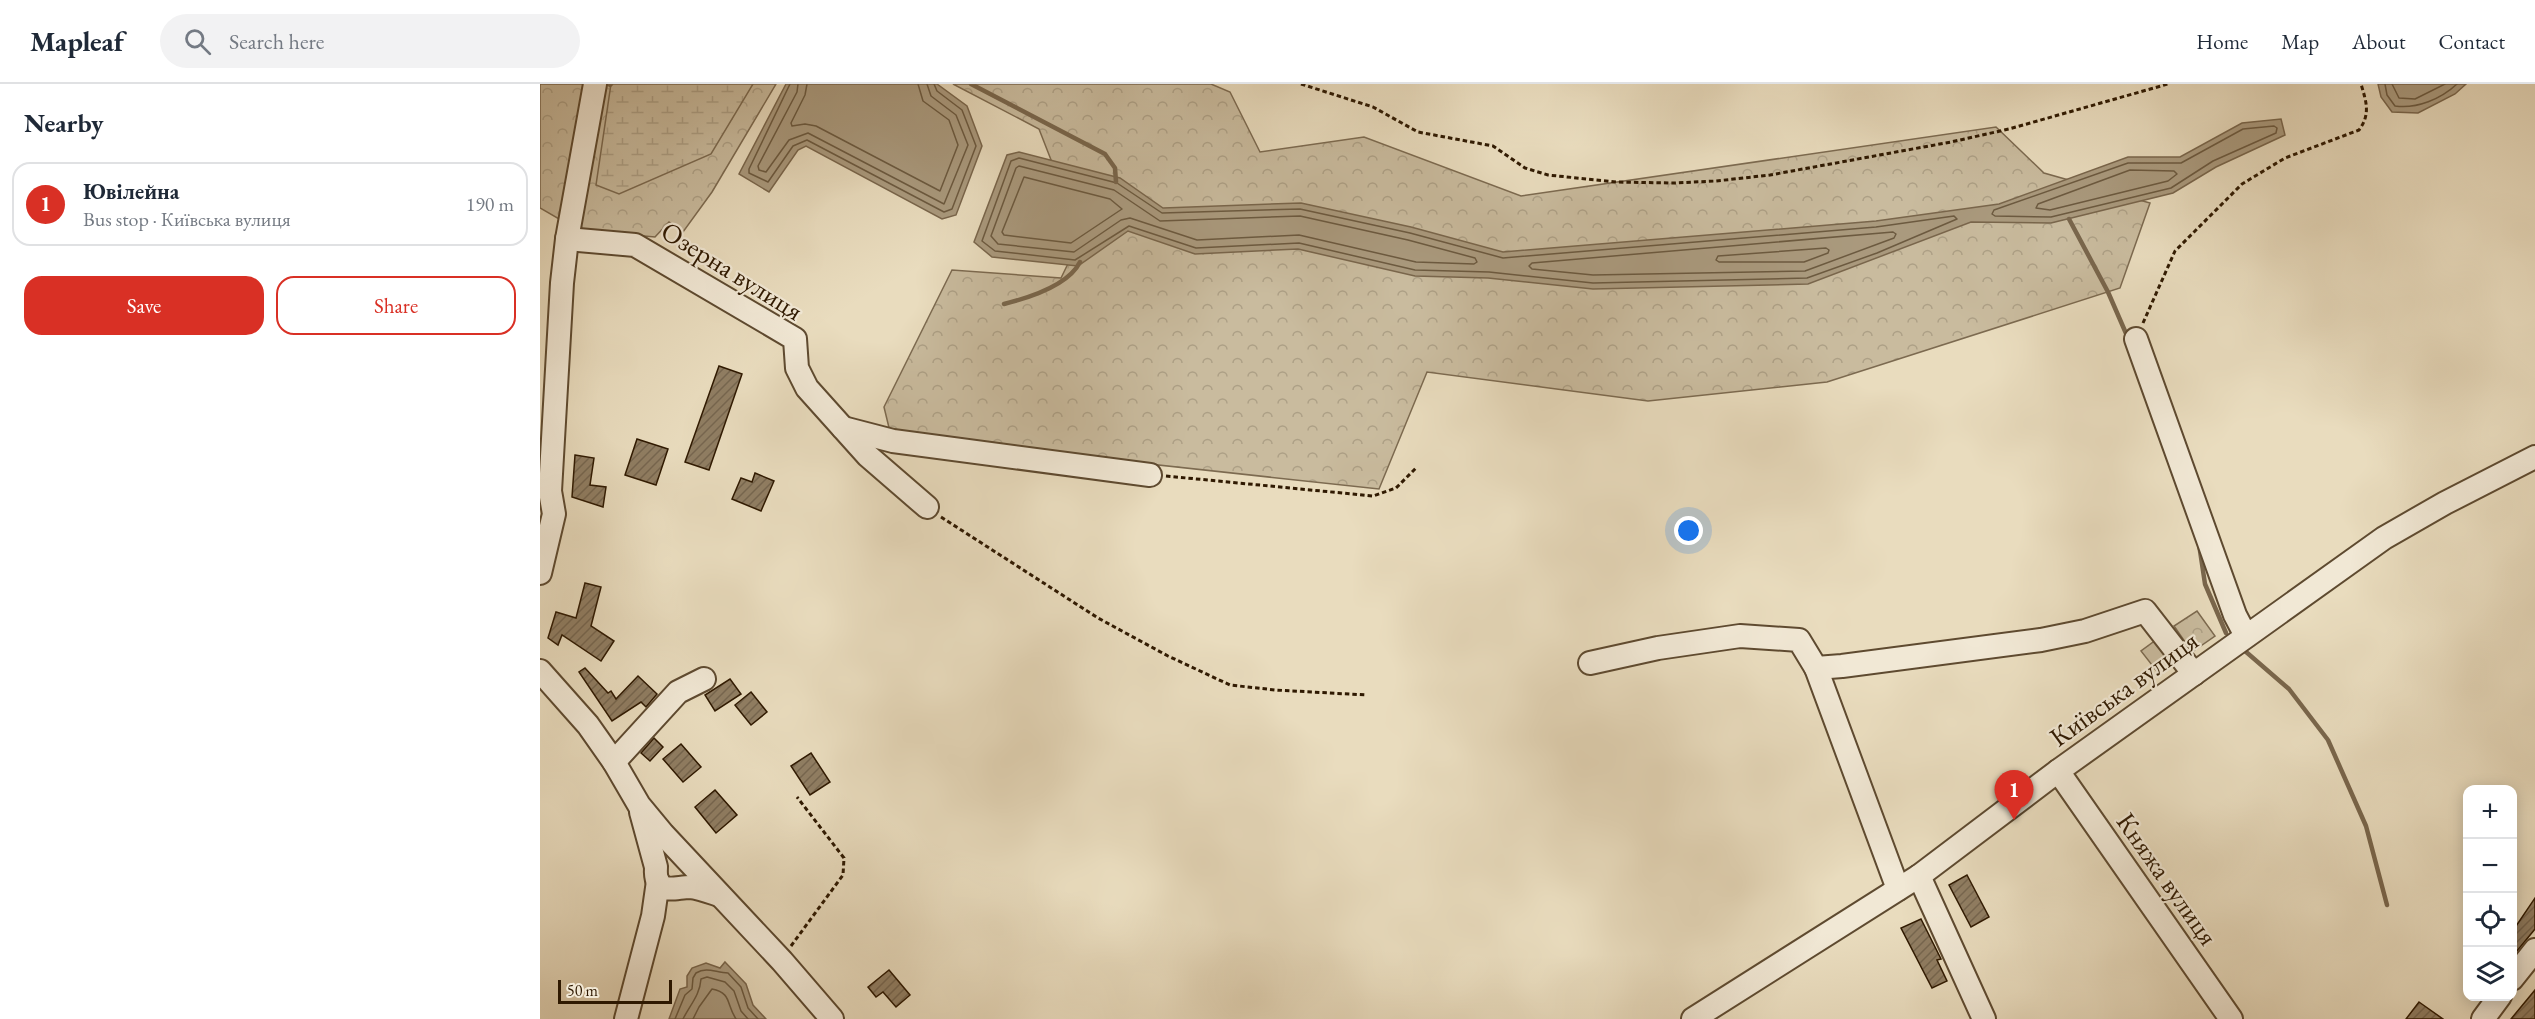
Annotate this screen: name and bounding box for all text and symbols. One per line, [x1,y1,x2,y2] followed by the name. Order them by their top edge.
[160,14,580,68] search box
[30,23,124,59] text: Mapleaf
[181,25,214,58] icon: search
[229,27,324,56] text: Search here
[2196,28,2248,55] text: Home
[2281,28,2319,55] text: Map
[2352,28,2405,55] text: About
[2438,28,2505,55] text: Contact
[24,106,104,140] text: Nearby
[83,177,179,206] text: Ювілейна
[40,191,51,217] text: 1
[466,191,514,217] text: 190 m
[83,206,291,232] text: Bus stop · Київська вулиця
[655,213,810,328] street label: Озерна вулиця
[24,276,264,335] button: Save
[276,276,516,335] button: Share
[1674,516,1703,545] your location
[2043,623,2205,754] street label: Київська вулиця
[1994,770,2034,820] pin: 1
[2463,785,2517,1001] map controls
[2463,785,2517,839] button: +
[2109,806,2226,952] street label: Княжа вулиця
[2463,839,2517,893] button: −
[2463,893,2517,947] button: locate
[2463,947,2517,1001] button: layers
[558,977,672,1004] scale bar
[567,980,598,1001] text: 50 m

